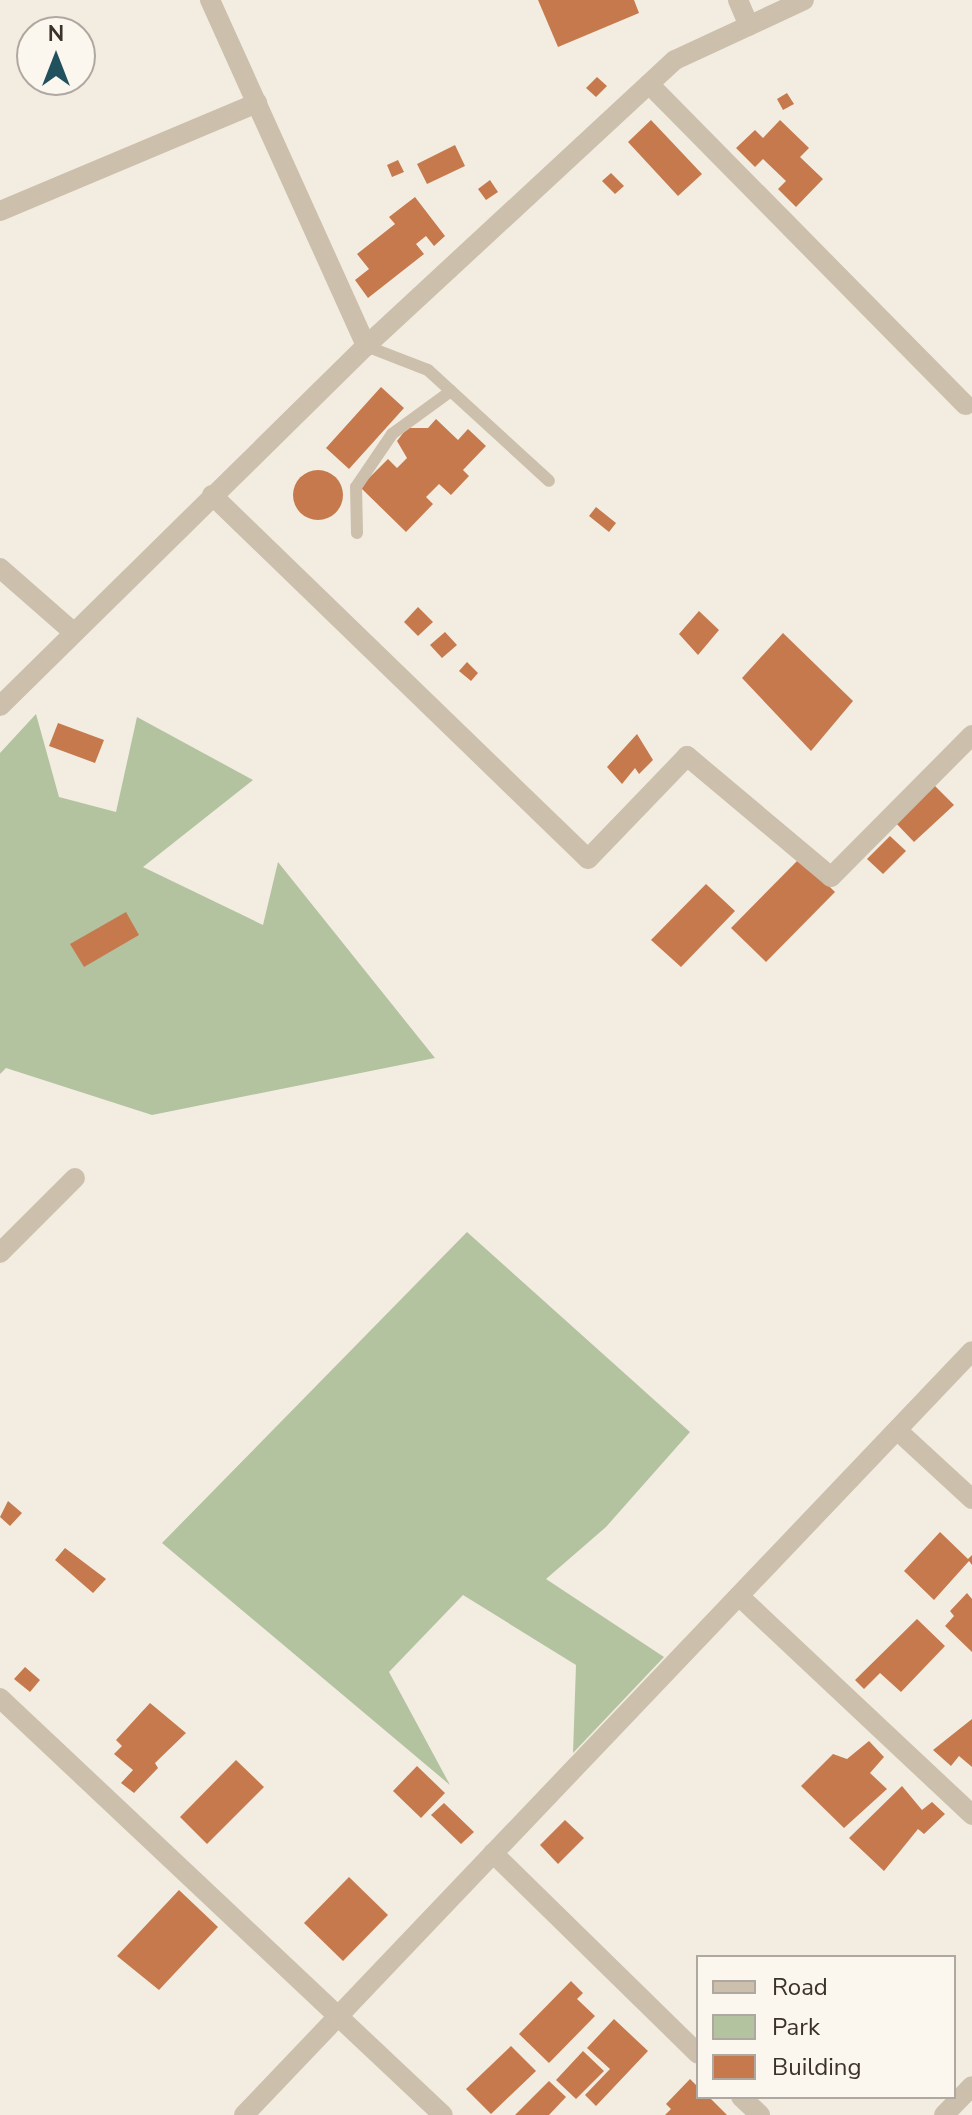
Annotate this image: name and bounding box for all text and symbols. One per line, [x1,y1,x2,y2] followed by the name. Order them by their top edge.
[16,16,96,96] north arrow
[48,19,64,49] text: N
[696,1955,956,2099] legend
[772,1971,828,2003] text: Road
[772,2011,820,2043] text: Park
[772,2051,862,2083] text: Building

